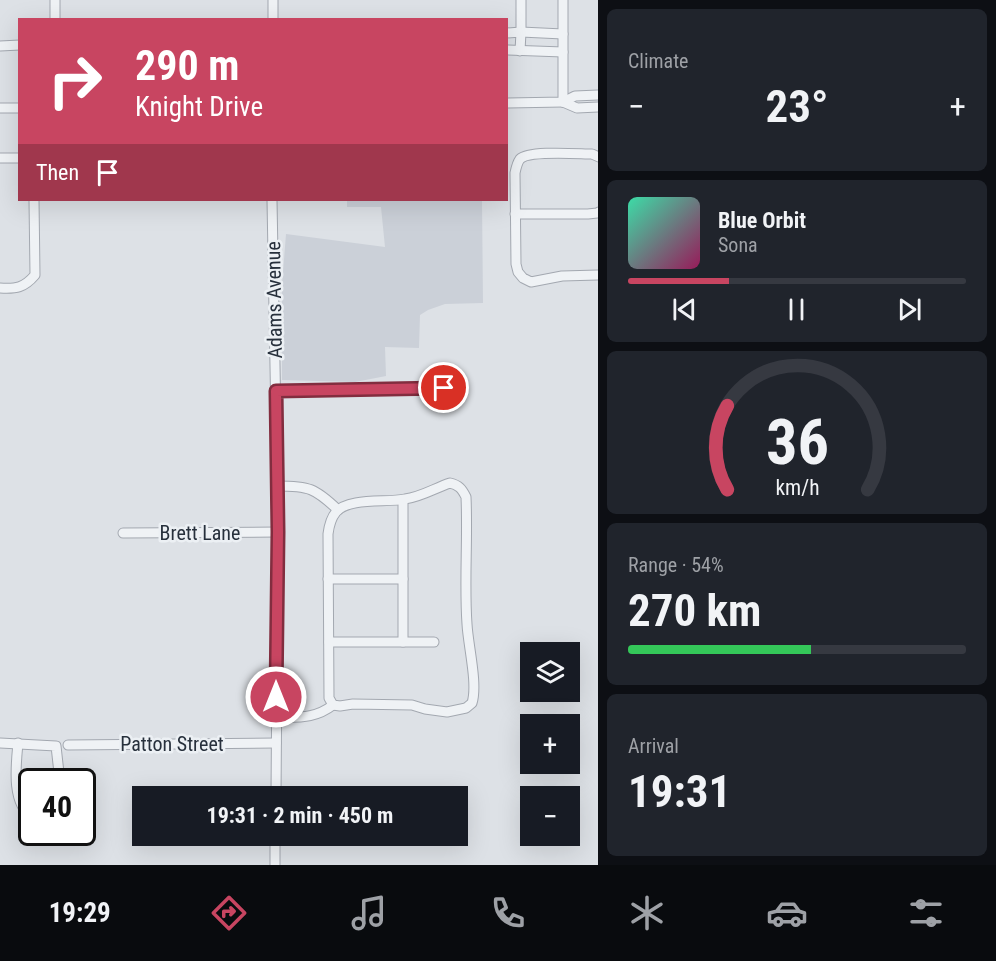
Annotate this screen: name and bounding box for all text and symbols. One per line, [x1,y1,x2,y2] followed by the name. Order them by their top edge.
[135,41,240,90] text: 290 m
[36,42,114,120] icon: right
[628,49,688,73] text: Climate
[766,80,829,133] text: 23°
[628,87,645,126] text: −
[950,87,966,126] text: +
[135,91,263,123] text: Knight Drive
[91,156,124,189] icon: arrive
[36,160,79,185] text: Then
[718,208,806,233] text: Blue Orbit
[718,233,758,257] text: Sona
[261,241,287,359] street label: Adams Avenue
[668,293,701,326] icon: previous
[780,293,813,326] icon: pause
[893,293,926,326] icon: next
[418,362,469,413] pin
[427,371,460,404] icon: arrive
[765,406,829,479] text: 36
[775,475,819,500] text: km/h
[160,521,240,545] street label: Brett Lane
[628,553,724,577] text: Range · 54%
[628,584,761,637] text: 270 km
[520,642,580,846] map controls
[520,642,580,702] button: layers
[244,665,308,729] position arrow
[520,714,580,774] button: +
[120,732,224,756] street label: Patton Street
[628,734,679,758] text: Arrival
[628,765,731,818] text: 19:31
[18,768,96,846] speed limit sign: 40
[520,786,580,846] button: −
[207,803,393,828] text: 19:31 · 2 min · 450 m
[208,892,250,934] icon: directions
[348,892,390,934] icon: music
[487,892,529,934] icon: phone
[626,892,668,934] icon: climate
[766,892,808,934] icon: car
[905,892,947,934] icon: filters
[49,897,111,929] text: 19:29

